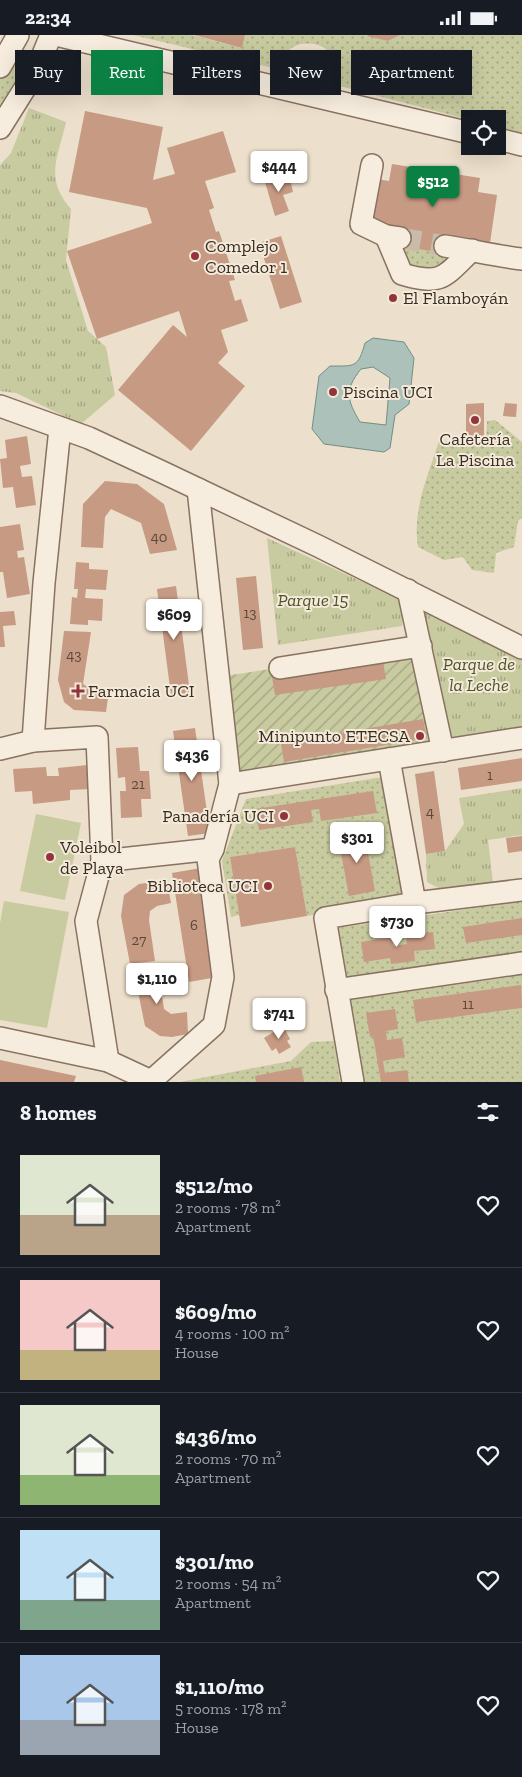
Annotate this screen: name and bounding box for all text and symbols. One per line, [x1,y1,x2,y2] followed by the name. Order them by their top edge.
[25,6,71,29] text: 22:34
[15,50,81,95] chip: Buy
[91,50,163,95] chip: Rent
[173,50,260,95] chip: Filters
[270,50,341,95] chip: New
[351,50,472,95] chip: Apartment
[461,110,506,155] map controls
[461,110,506,155] button: locate
[249,151,309,193] pin: $444
[261,157,297,176] text: $444
[403,165,463,208] pin: $512
[417,172,449,191] text: $512
[205,235,287,278] place label: Complejo Comedor 1
[189,250,201,262] marker: Complejo Comedor 1
[403,287,509,309] place label: El Flamboyán
[387,292,399,304] marker: El Flamboyán
[343,381,433,403] place label: Piscina UCI
[327,386,339,398] marker: Piscina UCI
[469,414,481,426] marker: Cafetería La Piscina
[436,428,514,471] place label: Cafetería La Piscina
[151,528,167,546] house number: 40
[277,589,349,611] park label: Parque 15
[144,599,204,641] pin: $609
[243,604,257,622] house number: 13
[157,605,191,624] text: $609
[66,646,82,664] house number: 43
[443,653,515,696] park label: Parque de la Leche
[88,680,195,702] place label: Farmacia UCI
[72,685,84,697] marker: Farmacia UCI
[259,725,410,747] place label: Minipunto ETECSA
[414,730,426,742] marker: Minipunto ETECSA
[162,739,222,782] pin: $436
[175,746,209,765] text: $436
[487,766,493,784] house number: 1
[131,775,145,793] house number: 21
[426,803,434,821] house number: 4
[162,805,274,827] place label: Panadería UCI
[278,810,290,822] marker: Panadería UCI
[327,821,387,864] pin: $301
[341,828,373,847] text: $301
[59,836,124,879] place label: Voleibol de Playa
[44,851,56,863] marker: Voleibol de Playa
[147,875,258,897] place label: Biblioteca UCI
[262,880,274,892] marker: Biblioteca UCI
[367,905,427,948] pin: $730
[380,912,414,931] text: $730
[190,916,198,934] house number: 6
[132,931,146,949] house number: 27
[116,963,198,1005] pin: $1,110
[137,969,177,988] text: $1,110
[462,995,474,1013] house number: 11
[249,997,309,1040] pin: $741
[263,1004,295,1023] text: $741
[474,1098,502,1126] icon: filters
[20,1100,97,1125] text: 8 homes
[175,1173,253,1198] text: $512/mo
[60,1175,120,1235] icon: home
[474,1191,502,1219] icon: heart
[175,1198,281,1217] text: 2 rooms · 78 m²
[175,1217,251,1236] text: Apartment
[175,1299,257,1324] text: $609/mo
[60,1300,120,1360] icon: home
[474,1316,502,1344] icon: heart
[175,1324,290,1343] text: 4 rooms · 100 m²
[175,1343,218,1362] text: House
[175,1424,256,1449] text: $436/mo
[60,1425,120,1485] icon: home
[474,1441,502,1469] icon: heart
[175,1449,281,1468] text: 2 rooms · 70 m²
[175,1468,251,1487] text: Apartment
[175,1549,254,1574] text: $301/mo
[60,1550,120,1610] icon: home
[474,1566,502,1594] icon: heart
[175,1574,281,1593] text: 2 rooms · 54 m²
[175,1593,251,1612] text: Apartment
[175,1674,264,1699] text: $1,110/mo
[60,1675,120,1735] icon: home
[474,1691,502,1719] icon: heart
[175,1699,287,1718] text: 5 rooms · 178 m²
[175,1718,218,1737] text: House

